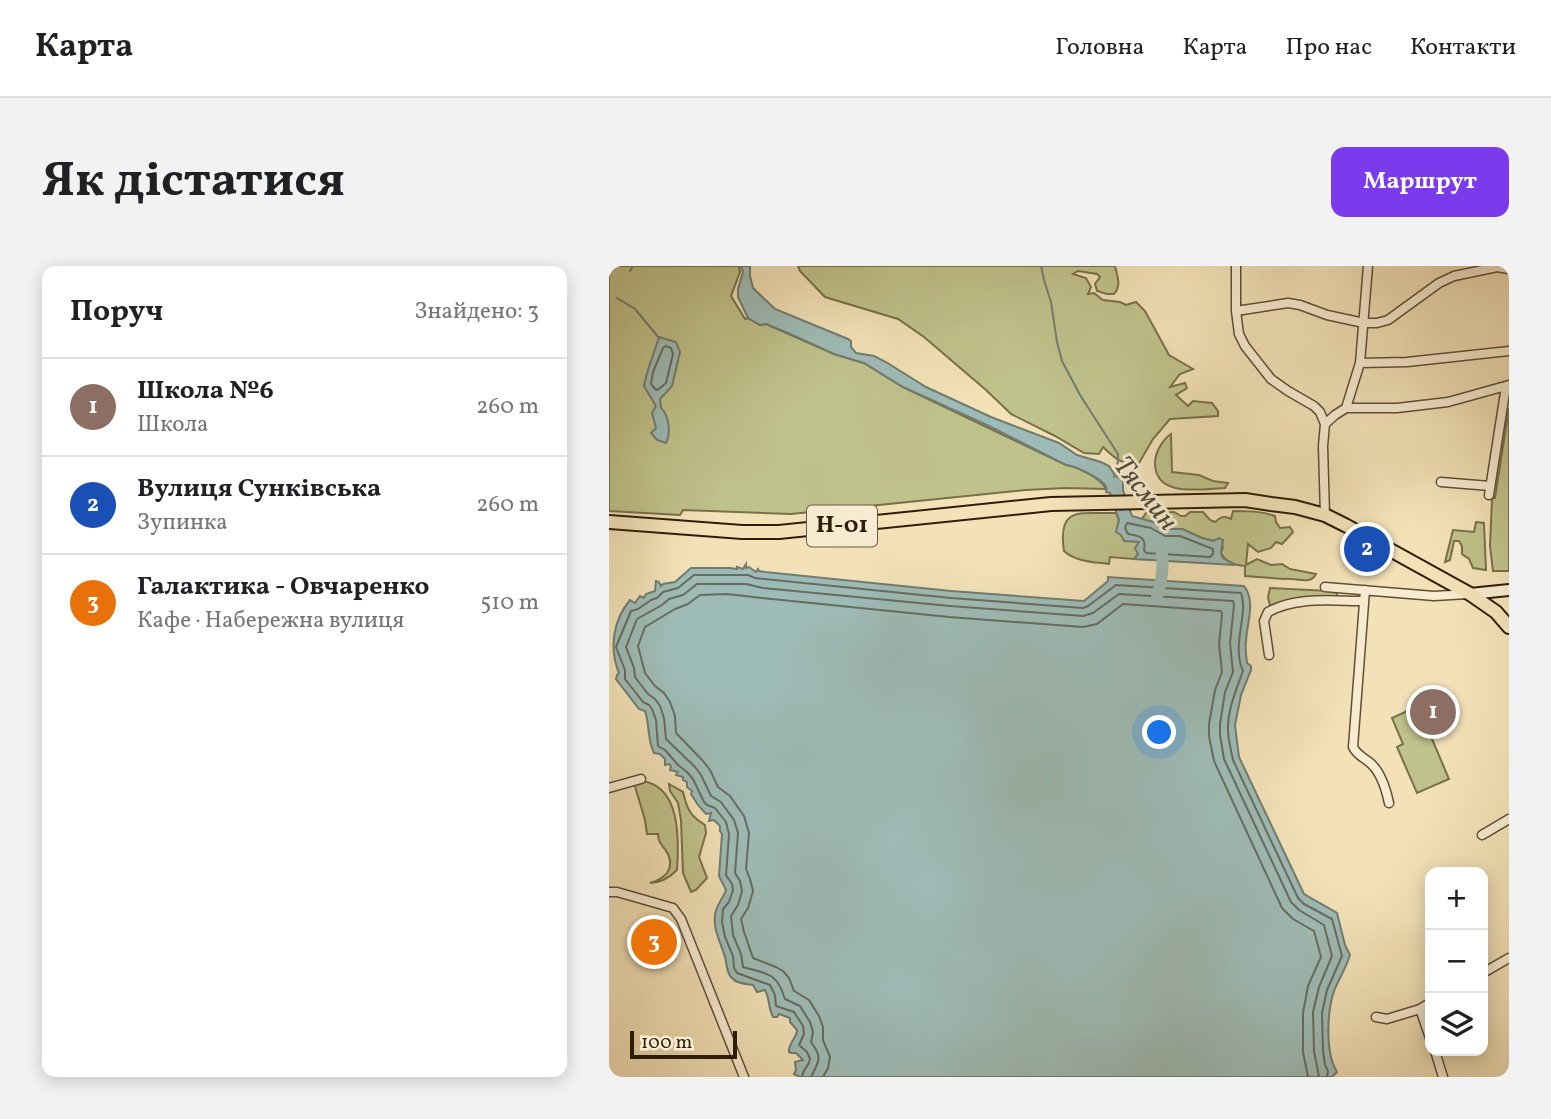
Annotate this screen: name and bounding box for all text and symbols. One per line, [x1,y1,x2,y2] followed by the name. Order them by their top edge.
[35,25,133,71] text: Карта
[1055,31,1144,65] text: Головна
[1182,31,1248,65] text: Карта
[1286,31,1372,65] text: Про нас
[1410,31,1516,65] text: Контакти
[1331,147,1509,217] button: Маршрут
[42,148,345,217] text: Як дістатися
[70,291,163,333] text: Поруч
[414,296,539,328] text: Знайдено: 3
[137,373,274,409] text: Школа №6
[88,391,98,423] text: 1
[476,391,539,423] text: 260 m
[137,409,208,441] text: Школа
[1104,449,1186,539] water label: Тясмин
[137,471,381,507] text: Вулиця Сунківська
[87,489,99,521] text: 2
[476,489,539,521] text: 260 m
[807,506,877,547] road number: Н-01
[137,507,228,539] text: Зупинка
[1344,523,1390,575] pin: 2
[137,569,430,605] text: Галактика - Овчаренко
[87,587,99,619] text: 3
[480,587,539,619] text: 510 m
[137,605,404,637] text: Кафе · Набережна вулиця
[1410,686,1456,738] pin: 1
[1142,715,1176,749] your location
[1425,867,1488,1056] map controls
[1425,867,1488,930] button: +
[631,916,677,968] pin: 3
[1425,930,1488,993] button: −
[1425,993,1488,1056] button: layers
[630,1028,737,1060] scale bar
[641,1030,692,1056] text: 100 m

